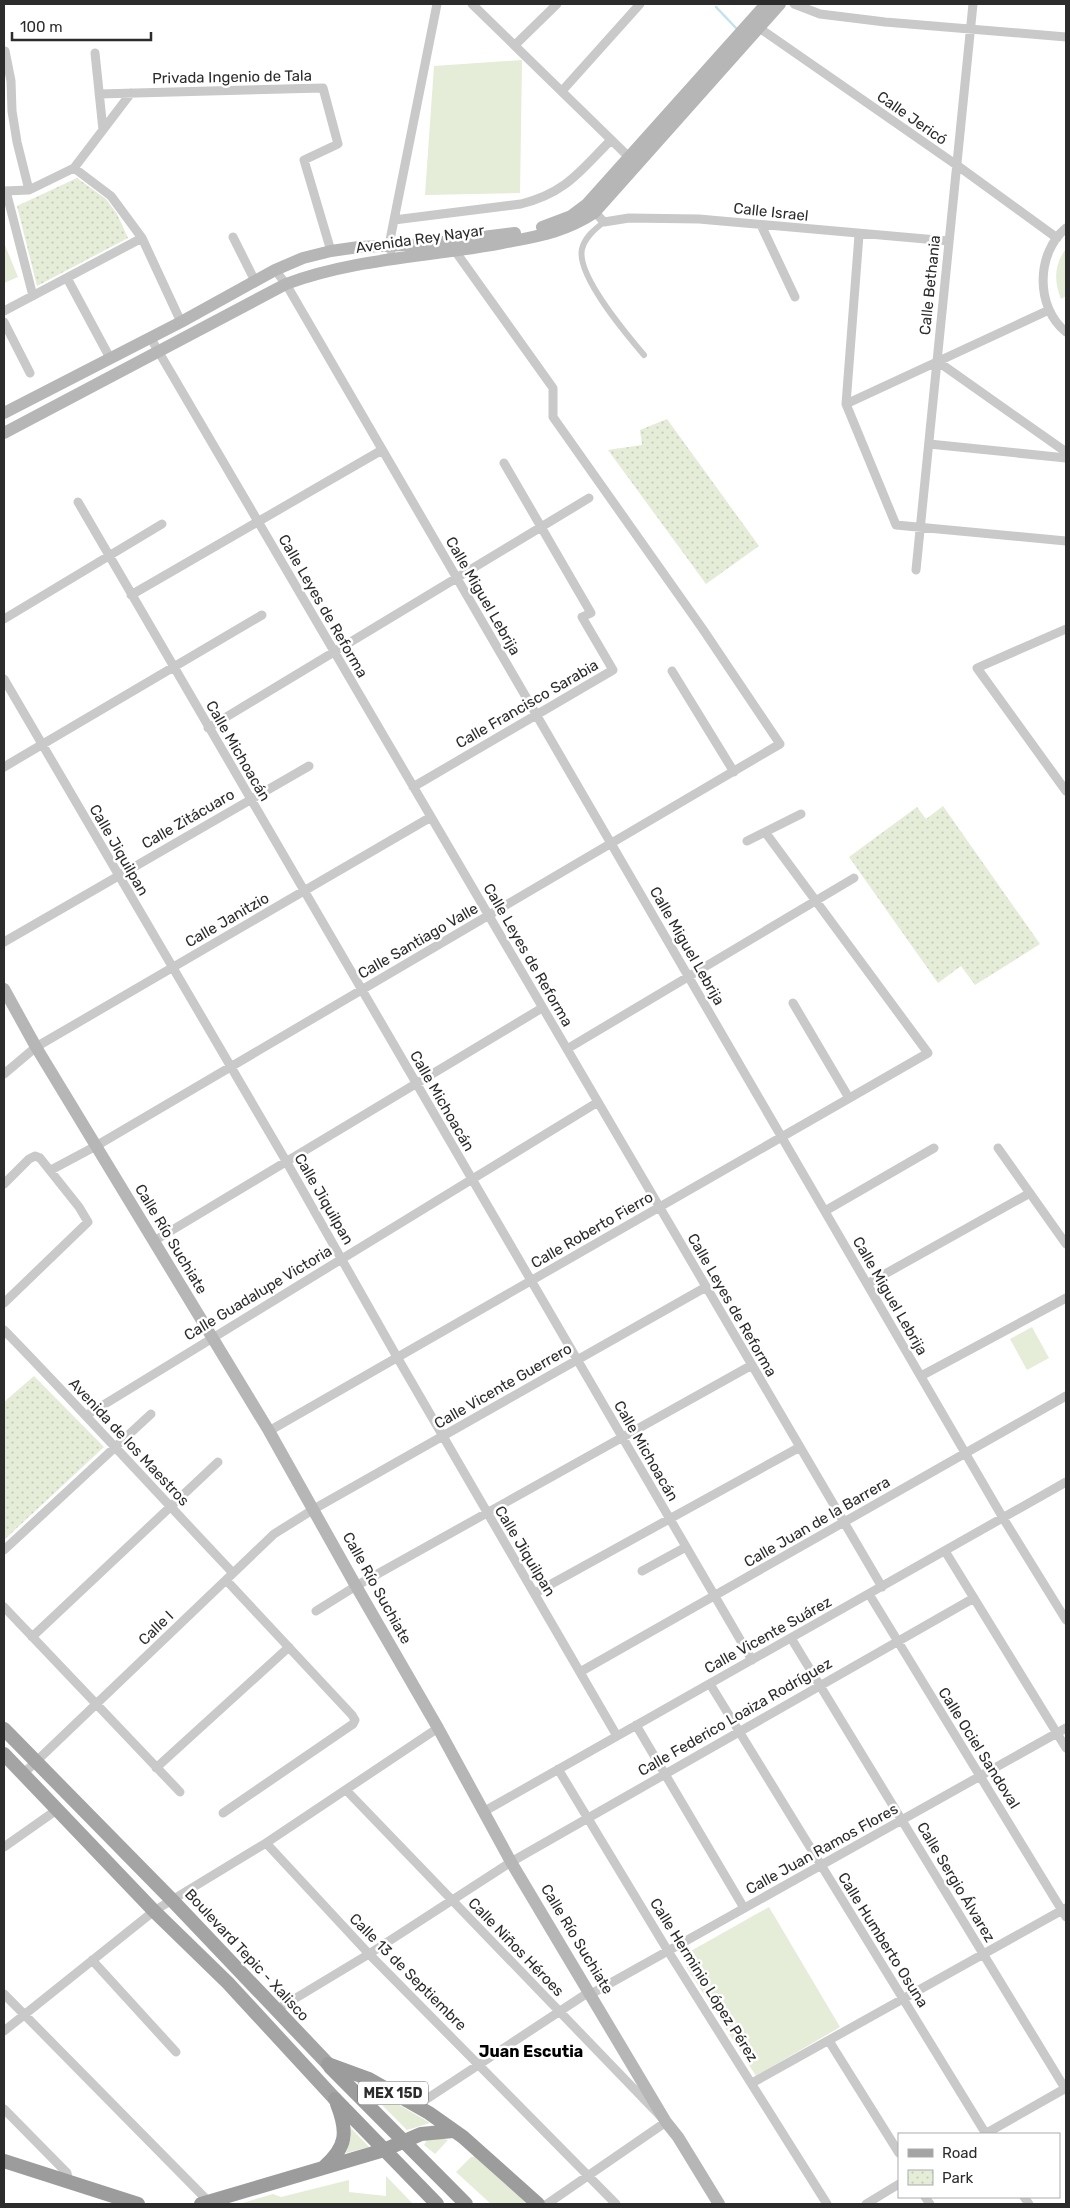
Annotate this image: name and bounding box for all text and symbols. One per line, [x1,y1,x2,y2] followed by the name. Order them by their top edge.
[12,10,151,42] scale bar
[20,18,62,36] text: 100 m
[152,67,312,87] street label: Privada Ingenio de Tala
[873,87,951,149] street label: Calle Jericó
[733,199,809,225] street label: Calle Israel
[355,221,486,257] street label: Avenida Rey Nayar
[916,234,944,336] street label: Calle Bethania
[275,531,371,681] street label: Calle Leyes de Reforma
[442,534,524,658] street label: Calle Miguel Lebrija
[453,656,601,752] street label: Calle Francisco Sarabia
[202,698,274,804] street label: Calle Michoacán
[138,785,238,853] street label: Calle Zitácuaro
[86,801,152,899] street label: Calle Jiquilpan
[480,880,576,1030] street label: Calle Leyes de Reforma
[646,884,728,1008] street label: Calle Miguel Lebrija
[182,889,272,951] street label: Calle Janitzio
[355,899,481,983] street label: Calle Santiago Valle
[406,1048,478,1154] street label: Calle Michoacán
[291,1150,357,1248] street label: Calle Jiquilpan
[131,1181,211,1297] street label: Calle Río Suchiate
[528,1188,656,1272] street label: Calle Roberto Fierro
[684,1230,780,1380] street label: Calle Leyes de Reforma
[849,1234,931,1358] street label: Calle Miguel Lebrija
[181,1242,335,1344] street label: Calle Guadalupe Victoria
[431,1339,575,1433] street label: Calle Vicente Guerrero
[65,1374,193,1510] street label: Avenida de los Maestros
[610,1398,682,1504] street label: Calle Michoacán
[741,1473,893,1571] street label: Calle Juan de la Barrera
[491,1503,559,1599] street label: Calle Jiquilpan
[339,1529,415,1647] street label: Calle Río Suchiate
[701,1592,835,1677] street label: Calle Vicente Suárez
[135,1607,177,1649] street label: Calle I
[635,1654,835,1780] street label: Calle Federico Loaiza Rodríguez
[934,1684,1024,1812] street label: Calle Ociel Sandoval
[743,1799,902,1898] street label: Calle Juan Ramos Flores
[913,1819,999,1946] street label: Calle Sergio Álvarez
[834,1869,932,2011] street label: Calle Humberto Osuna
[537,1881,617,1997] street label: Calle Río Suchiate
[181,1885,313,2025] street label: Boulevard Tepic - Xalisco
[464,1894,568,2000] street label: Calle Niños Héroes
[646,1895,762,2065] street label: Calle Herminio López Pérez
[346,1910,470,2034] street label: Calle 13 de Septiembre
[479,2042,583,2061] district label: Juan Escutia
[358,2082,428,2104] road number: MEX 15D
[898,2133,1060,2198] legend
[942,2144,978,2162] text: Road
[942,2169,973,2187] text: Park

